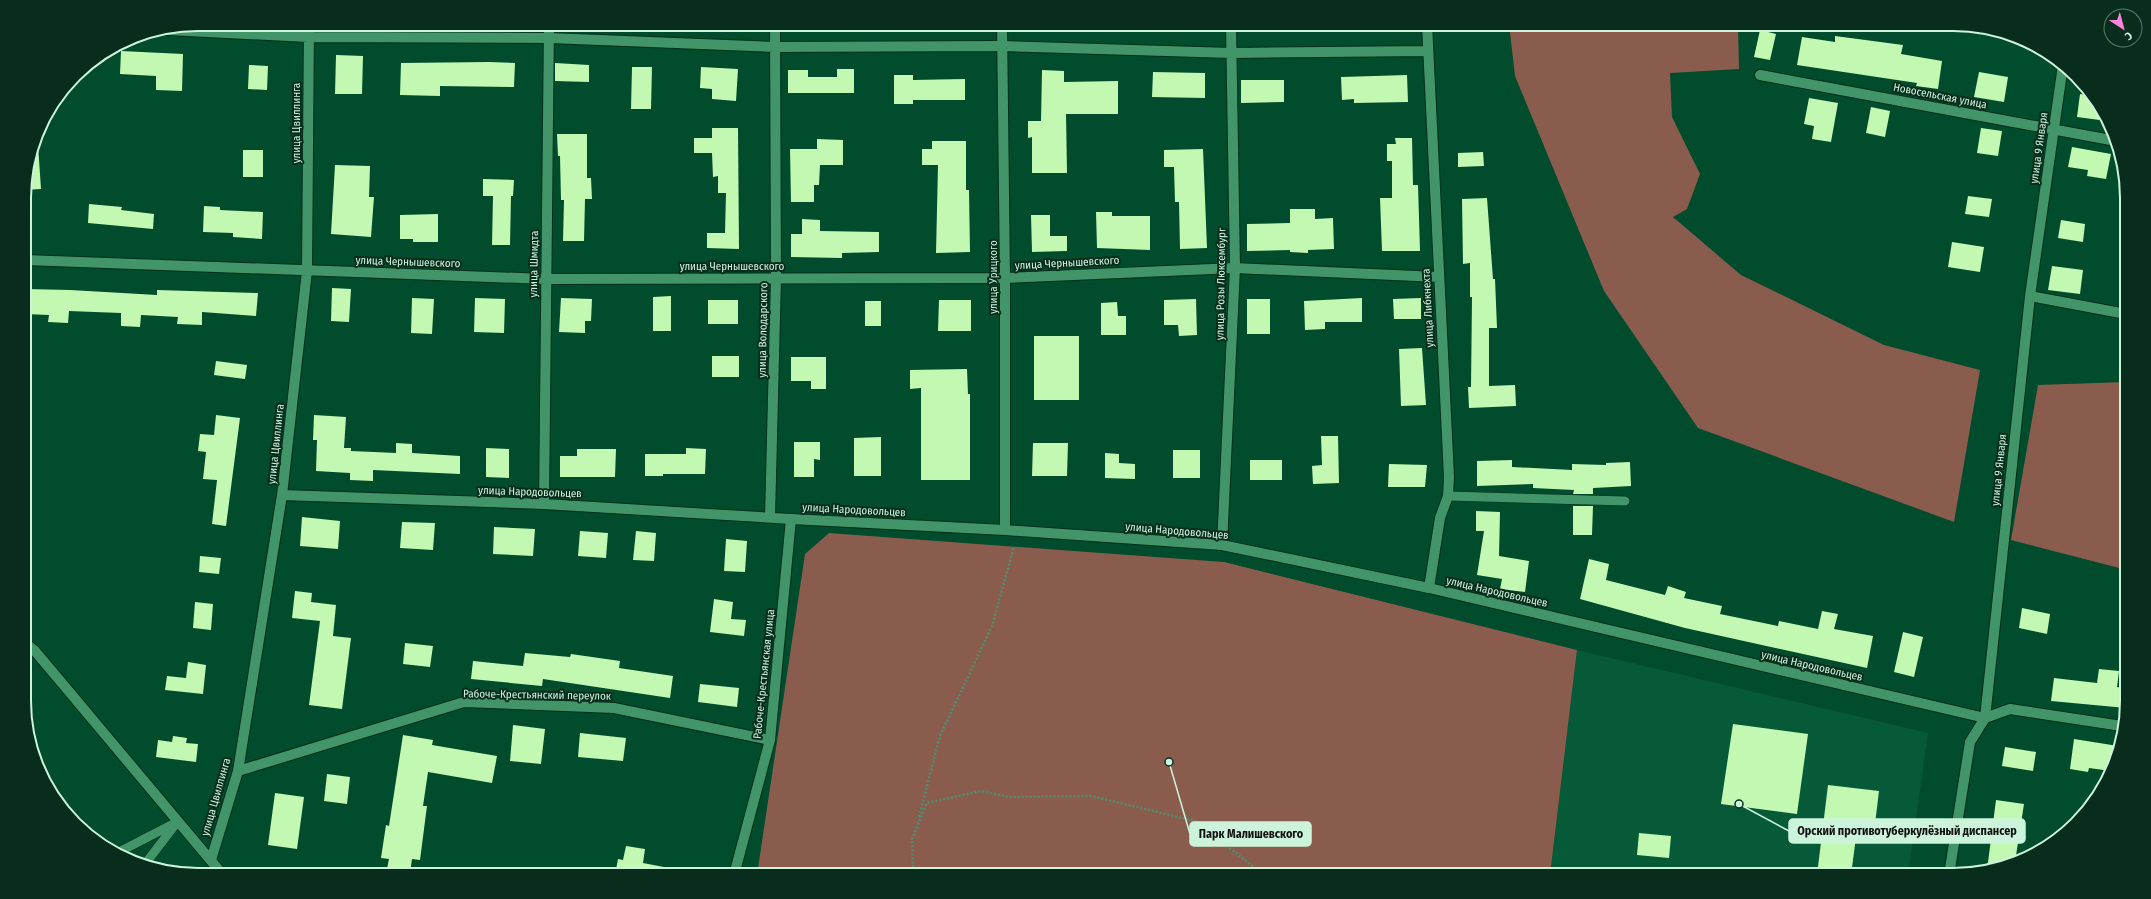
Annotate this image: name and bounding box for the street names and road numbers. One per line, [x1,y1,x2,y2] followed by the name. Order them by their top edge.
[1892,81,1988,111] street label: Новосельская улица
[290,83,303,163] street label: улица Цвиллинга
[2028,111,2050,185] street label: улица 9 Января
[1214,227,1228,340] street label: улица Розы Люксембург
[527,231,541,297] street label: улица Шмидта
[987,240,1000,314] street label: улица Урицкого
[355,254,461,270] street label: улица Чернышевского
[1014,254,1120,272] street label: улица Чернышевского
[680,260,785,273] street label: улица Чернышевского
[1419,268,1437,348] street label: улица Либкнехта
[756,282,770,378] street label: улица Володарского
[265,403,287,485] street label: улица Цвиллинга
[1989,434,2009,506] street label: улица 9 Января
[478,484,582,500] street label: улица Народовольцев
[802,501,906,519] street label: улица Народовольцев
[1125,520,1229,542] street label: улица Народовольцев
[1445,574,1549,610] street label: улица Народовольцев
[751,608,777,740] street label: Рабоче-Крестьянская улица
[1760,648,1864,684] street label: улица Народовольцев
[463,687,612,703] street label: Рабоче-Крестьянский переулок
[199,757,233,837] street label: улица Цвиллинга

